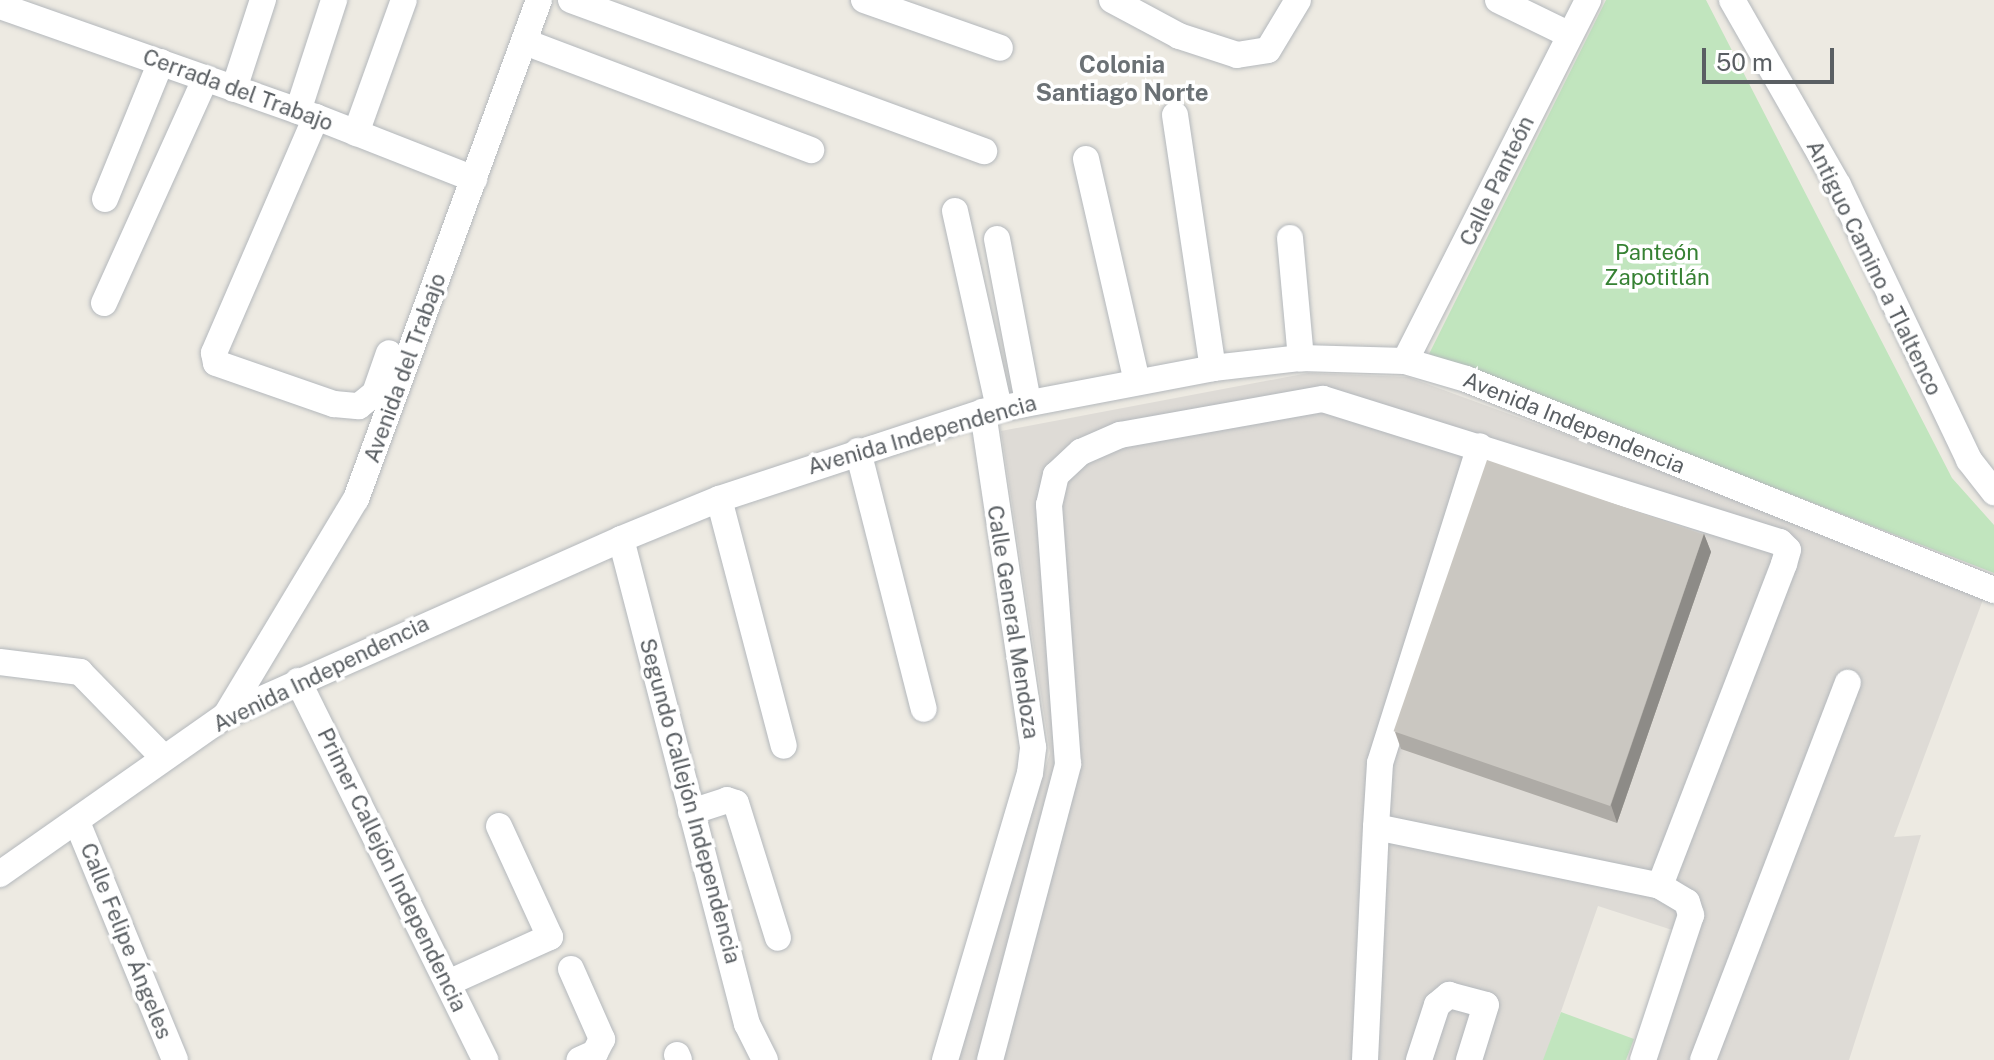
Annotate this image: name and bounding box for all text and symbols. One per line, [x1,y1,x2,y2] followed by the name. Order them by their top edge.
[1706,32,1838,82] scale bar
[139,43,337,137] street label: Cerrada del Trabajo
[1716,48,1773,76] text: 50 m
[1035,51,1209,107] district label: Colonia Santiago Norte
[1454,112,1540,250] street label: Calle Panteón
[1801,136,1947,400] street label: Antiguo Camino a Tlaltenco
[1604,239,1710,290] park label: Panteón Zapotitlán
[358,269,452,467] street label: Avenida del Trabajo
[1459,366,1689,480] street label: Avenida Independencia
[805,390,1039,480] street label: Avenida Independencia
[981,503,1045,741] street label: Calle General Mendoza
[209,610,433,738] street label: Avenida Independencia
[634,635,746,967] street label: Segundo Callejón Independencia
[312,724,472,1016] street label: Primer Callejón Independencia
[75,839,177,1043] street label: Calle Felipe Ángeles

